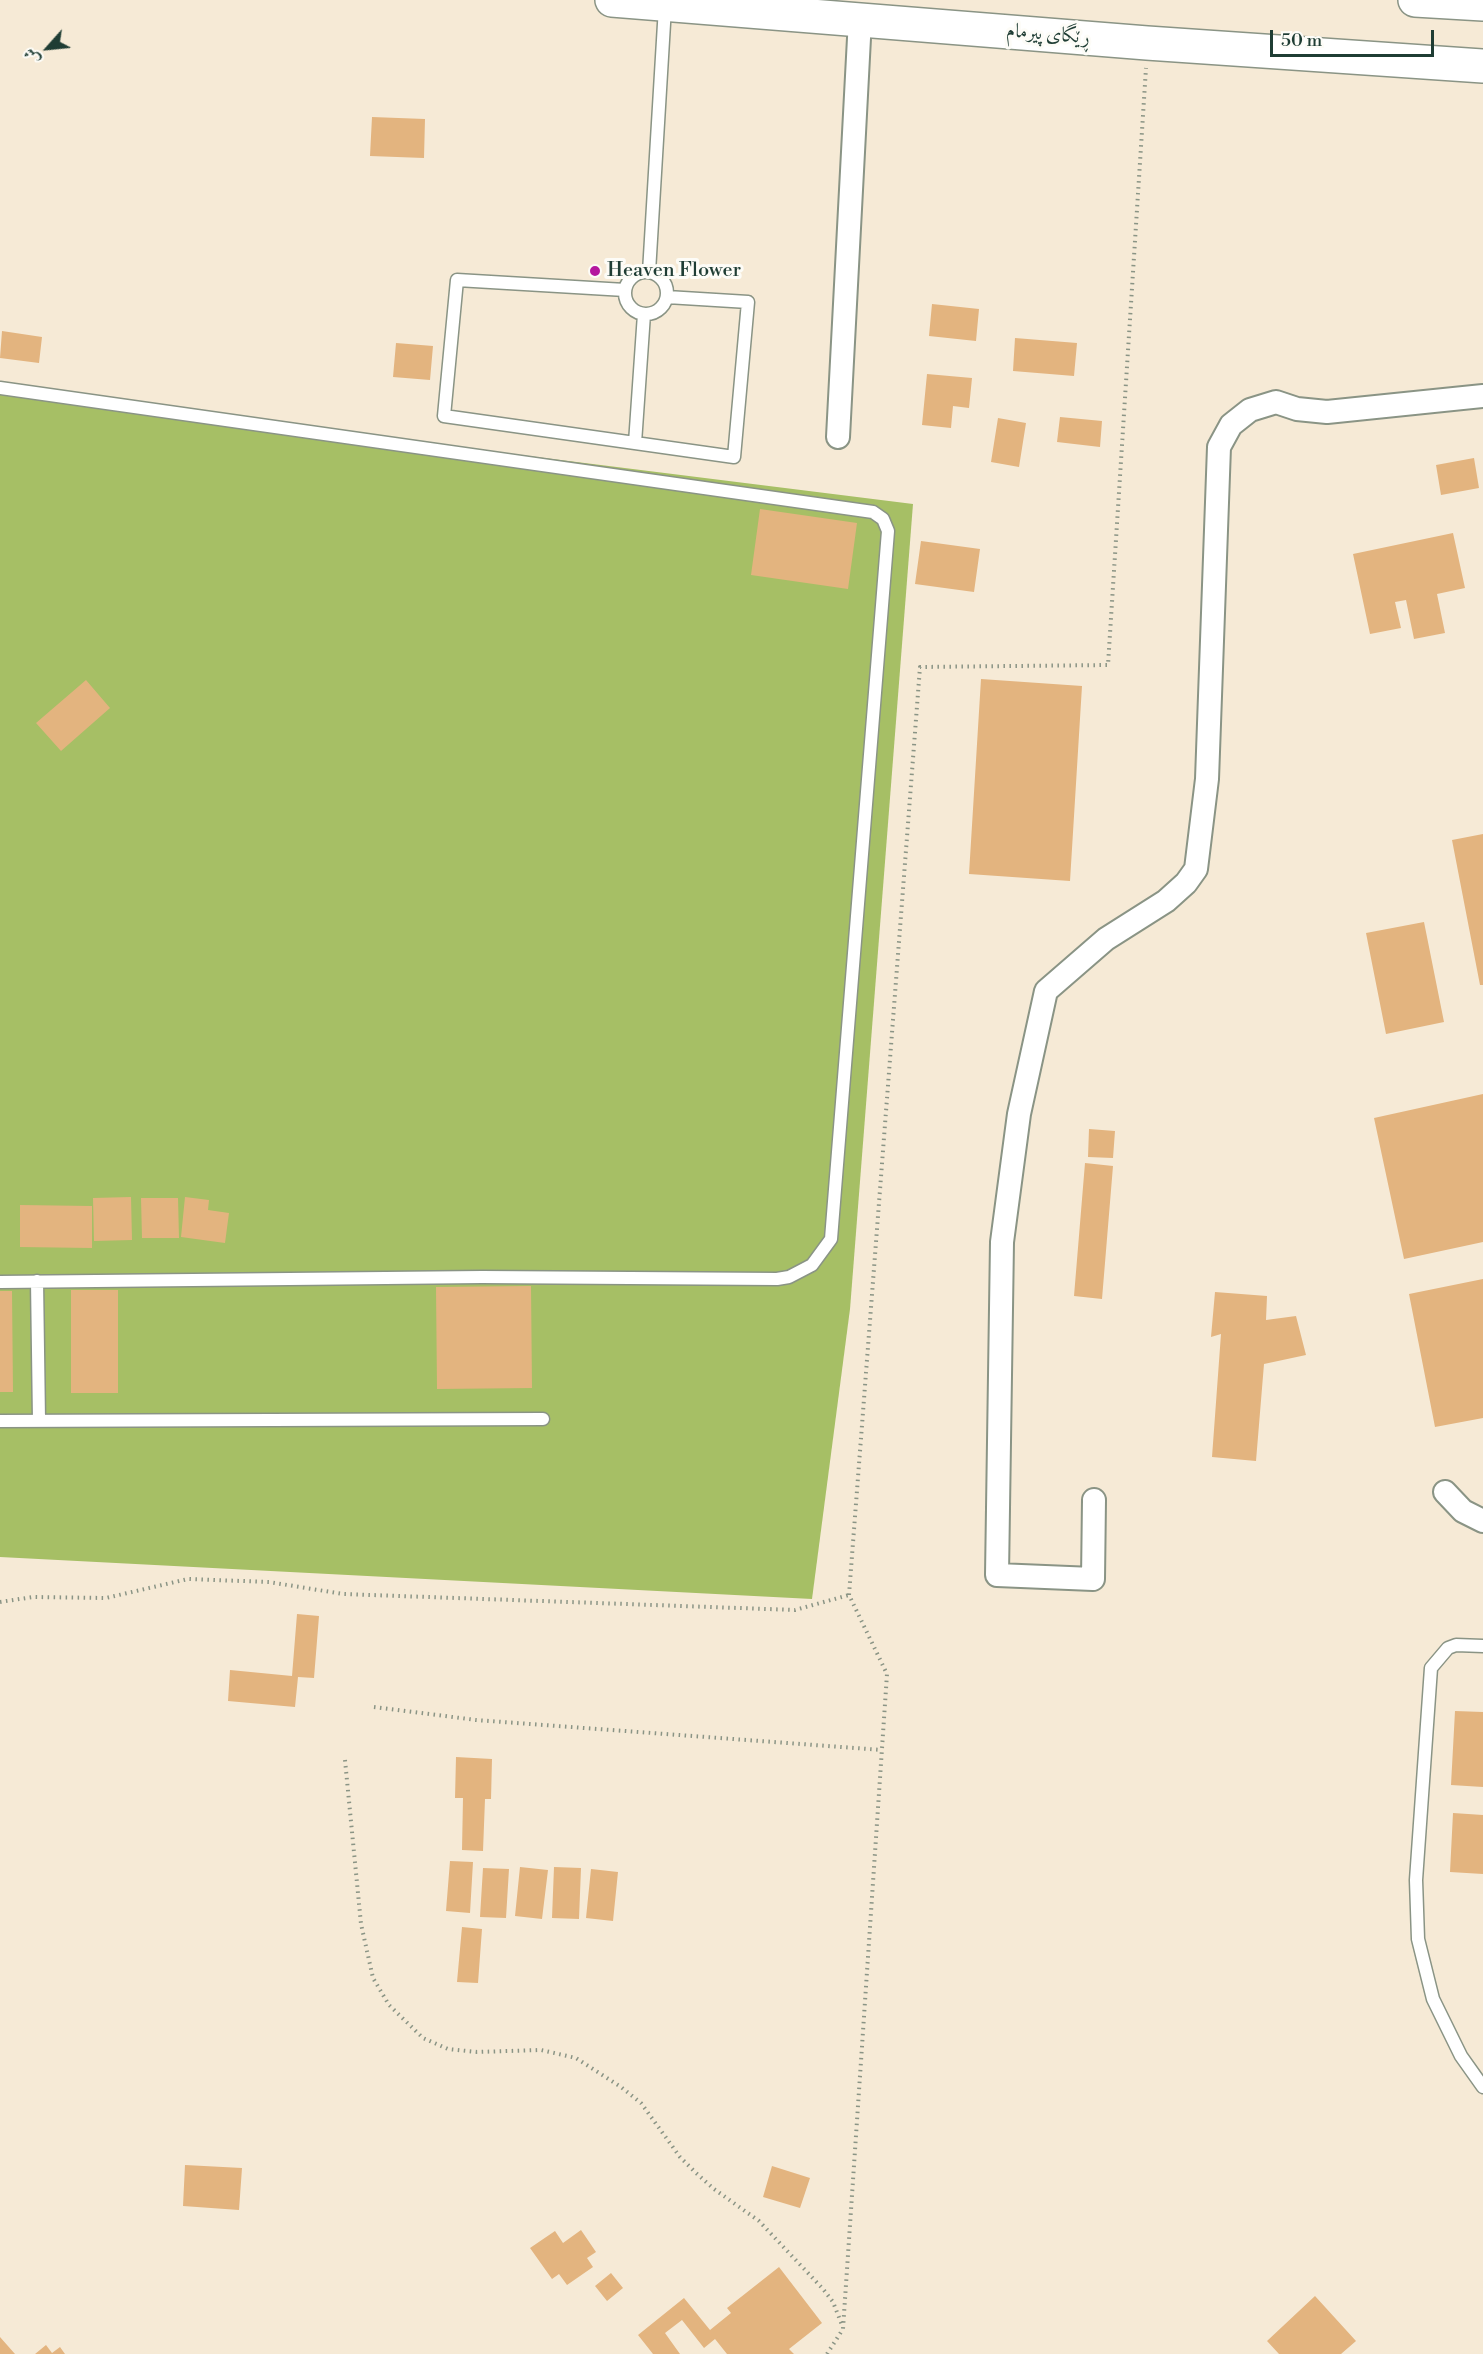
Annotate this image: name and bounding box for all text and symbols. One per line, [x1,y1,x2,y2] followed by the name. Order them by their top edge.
[18,18,78,78] north arrow
[1273,18,1436,56] scale bar
[1005,19,1091,51] street label: ڕێگای پیرمام
[1281,29,1322,52] text: 50 m
[19,45,44,68] text: ش
[607,259,741,283] place label: Heaven Flower
[588,264,602,278] marker: Heaven Flower

